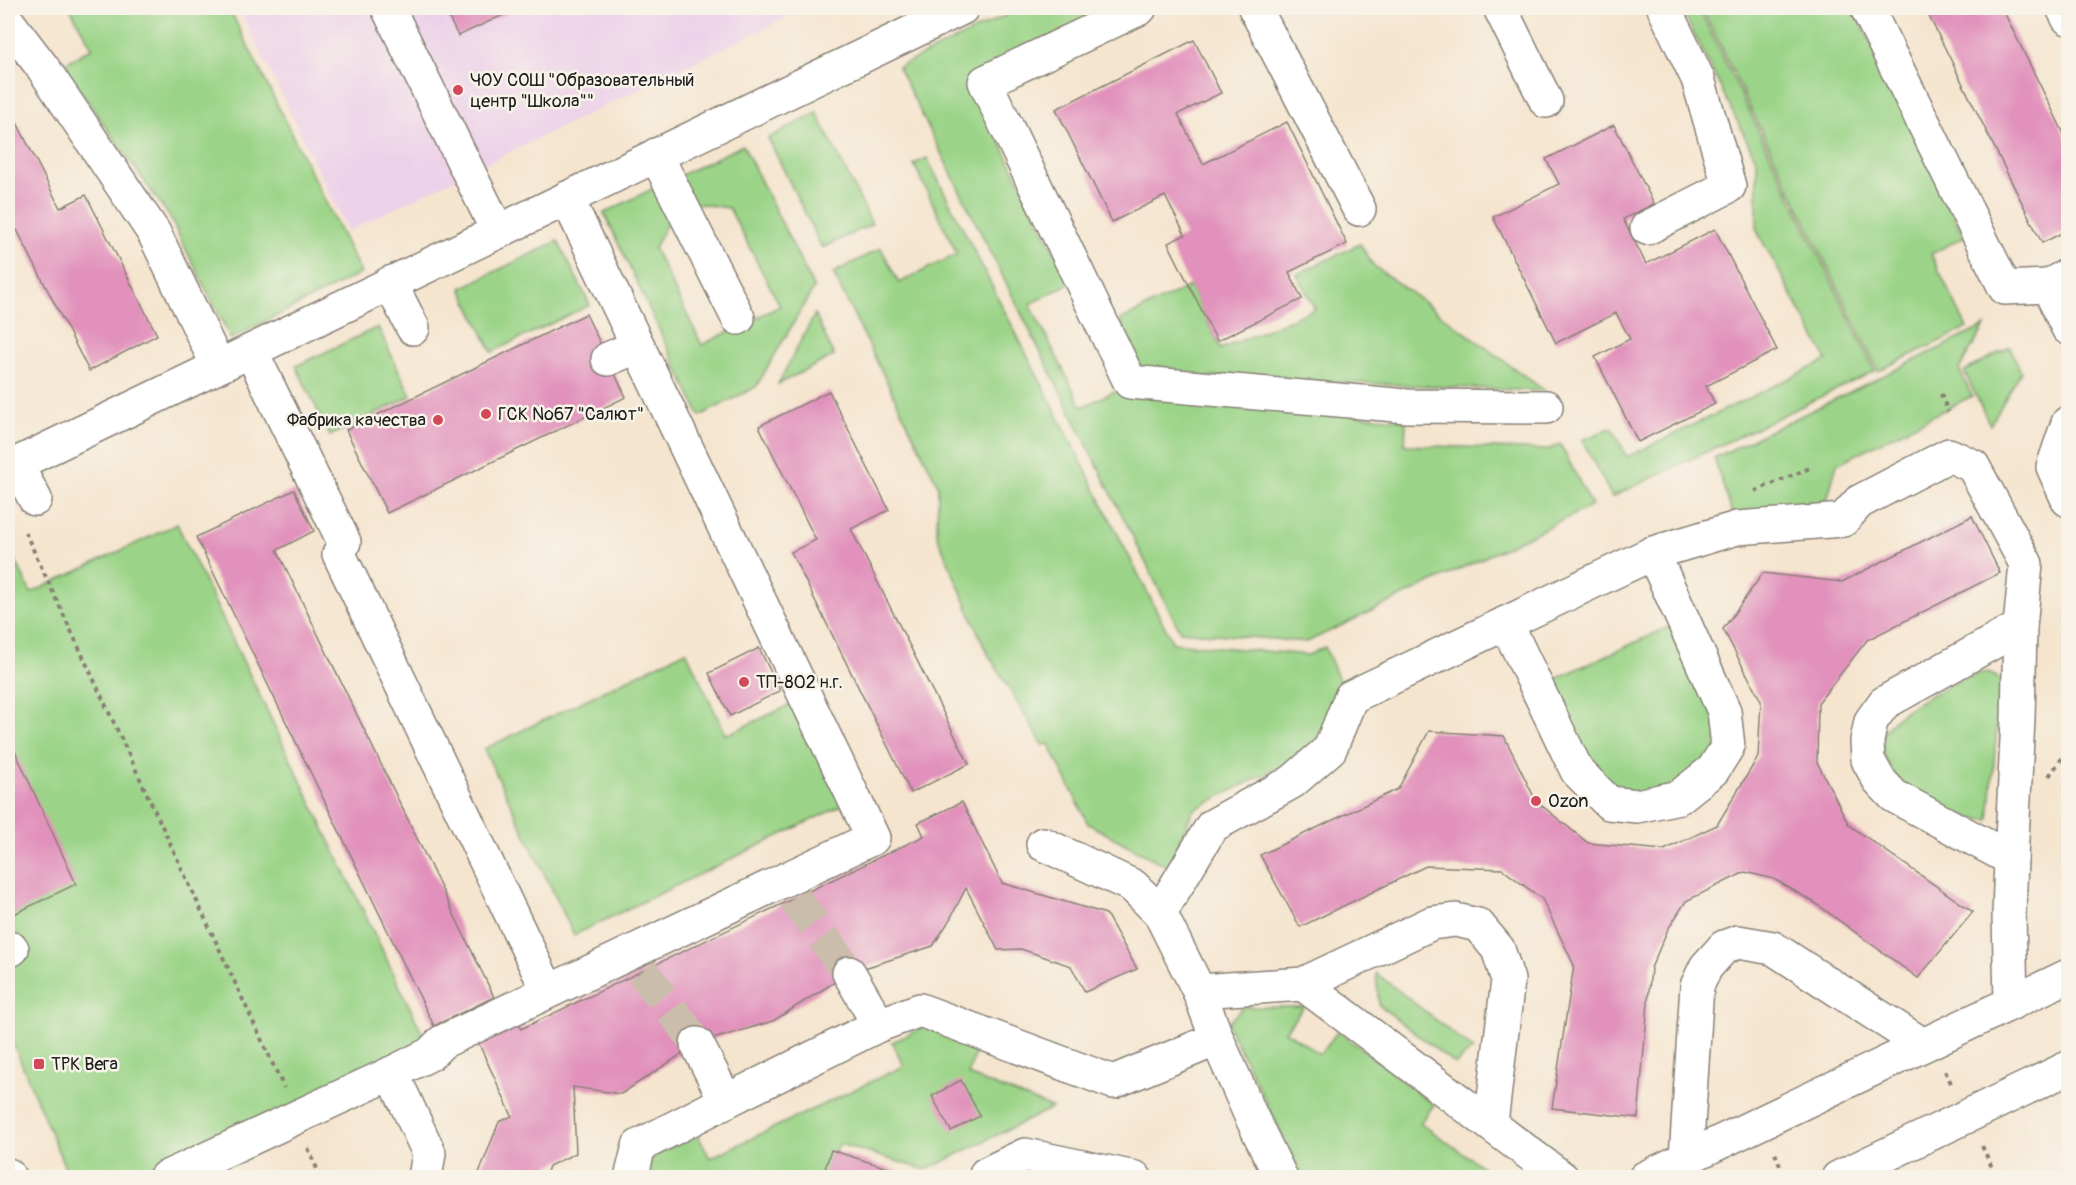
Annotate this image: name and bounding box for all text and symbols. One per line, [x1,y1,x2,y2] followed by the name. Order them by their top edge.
[470,69,694,113] place label: ЧОУ СОШ "Образовательный центр "Школа""
[451,83,465,97] marker: ЧОУ СОШ "Образовательный центр "Школа""
[498,403,644,426] place label: ГСК №67 "Салют"
[479,407,493,421] marker: ГСК №67 "Салют"
[287,409,426,432] place label: Фабрика качества
[431,413,445,427] marker: Фабрика качества
[756,671,843,694] place label: ТП-802 н.г.
[737,675,751,689] marker: ТП-802 н.г.
[1548,790,1588,813] place label: Ozon
[1529,794,1543,808] marker: Ozon
[51,1053,118,1076] place label: ТРК Вега
[32,1057,46,1071] marker: ТРК Вега

